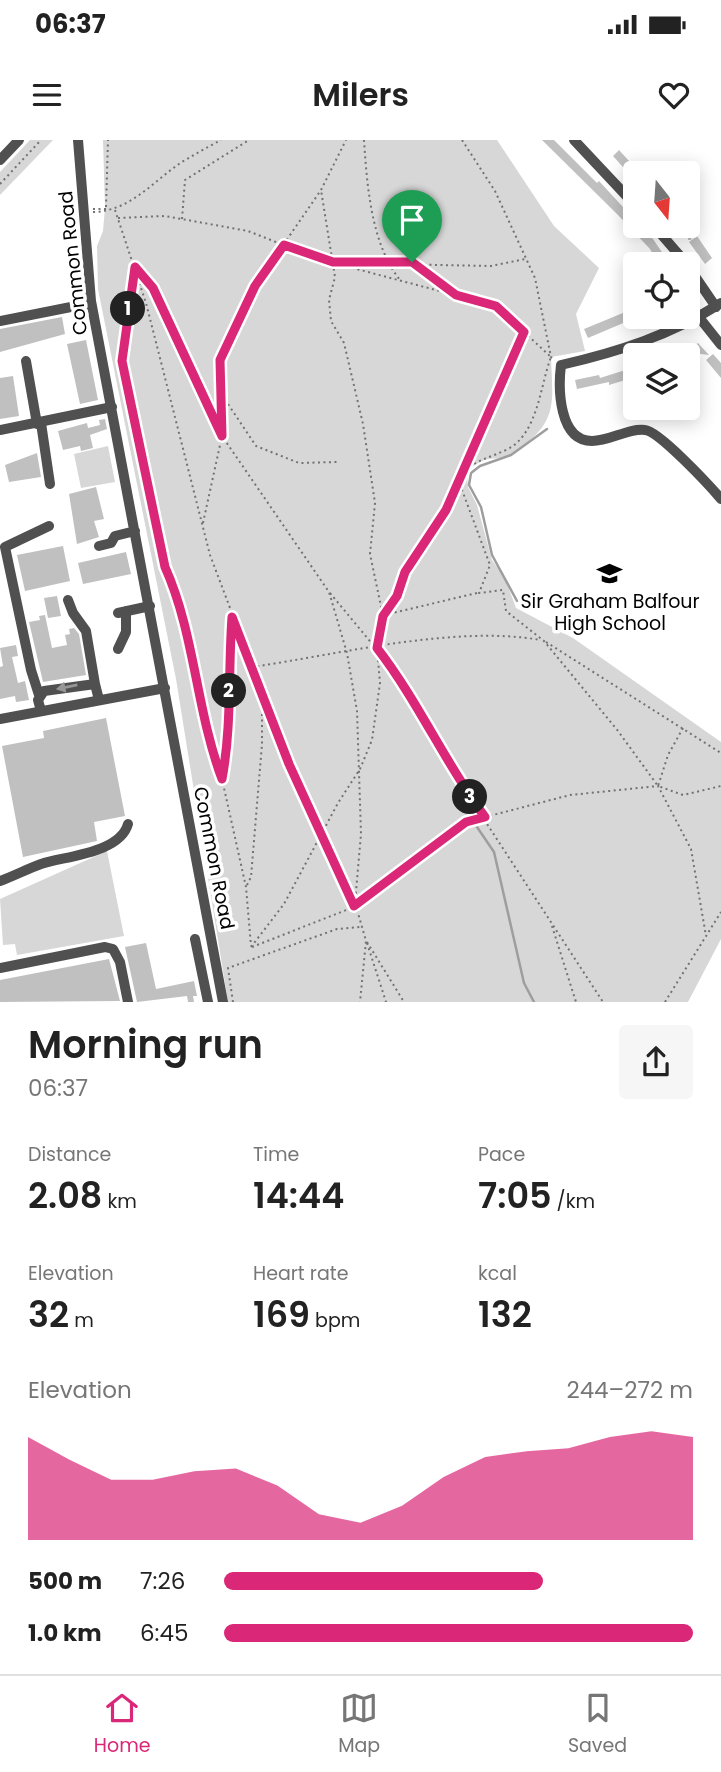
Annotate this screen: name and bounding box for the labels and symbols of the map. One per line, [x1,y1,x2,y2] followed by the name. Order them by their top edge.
[623,161,700,238] north arrow
[52,190,94,336] street label: Common Road
[382,190,442,262] pin
[110,292,146,326] pin: 1
[596,559,624,587] school or university icon: Sir Graham Balfour High School
[520,588,700,637] place label: Sir Graham Balfour High School
[212,674,246,708] pin: 2
[56,682,78,693] one-way arrow
[452,780,488,814] pin: 3
[187,784,241,932] street label: Common Road

